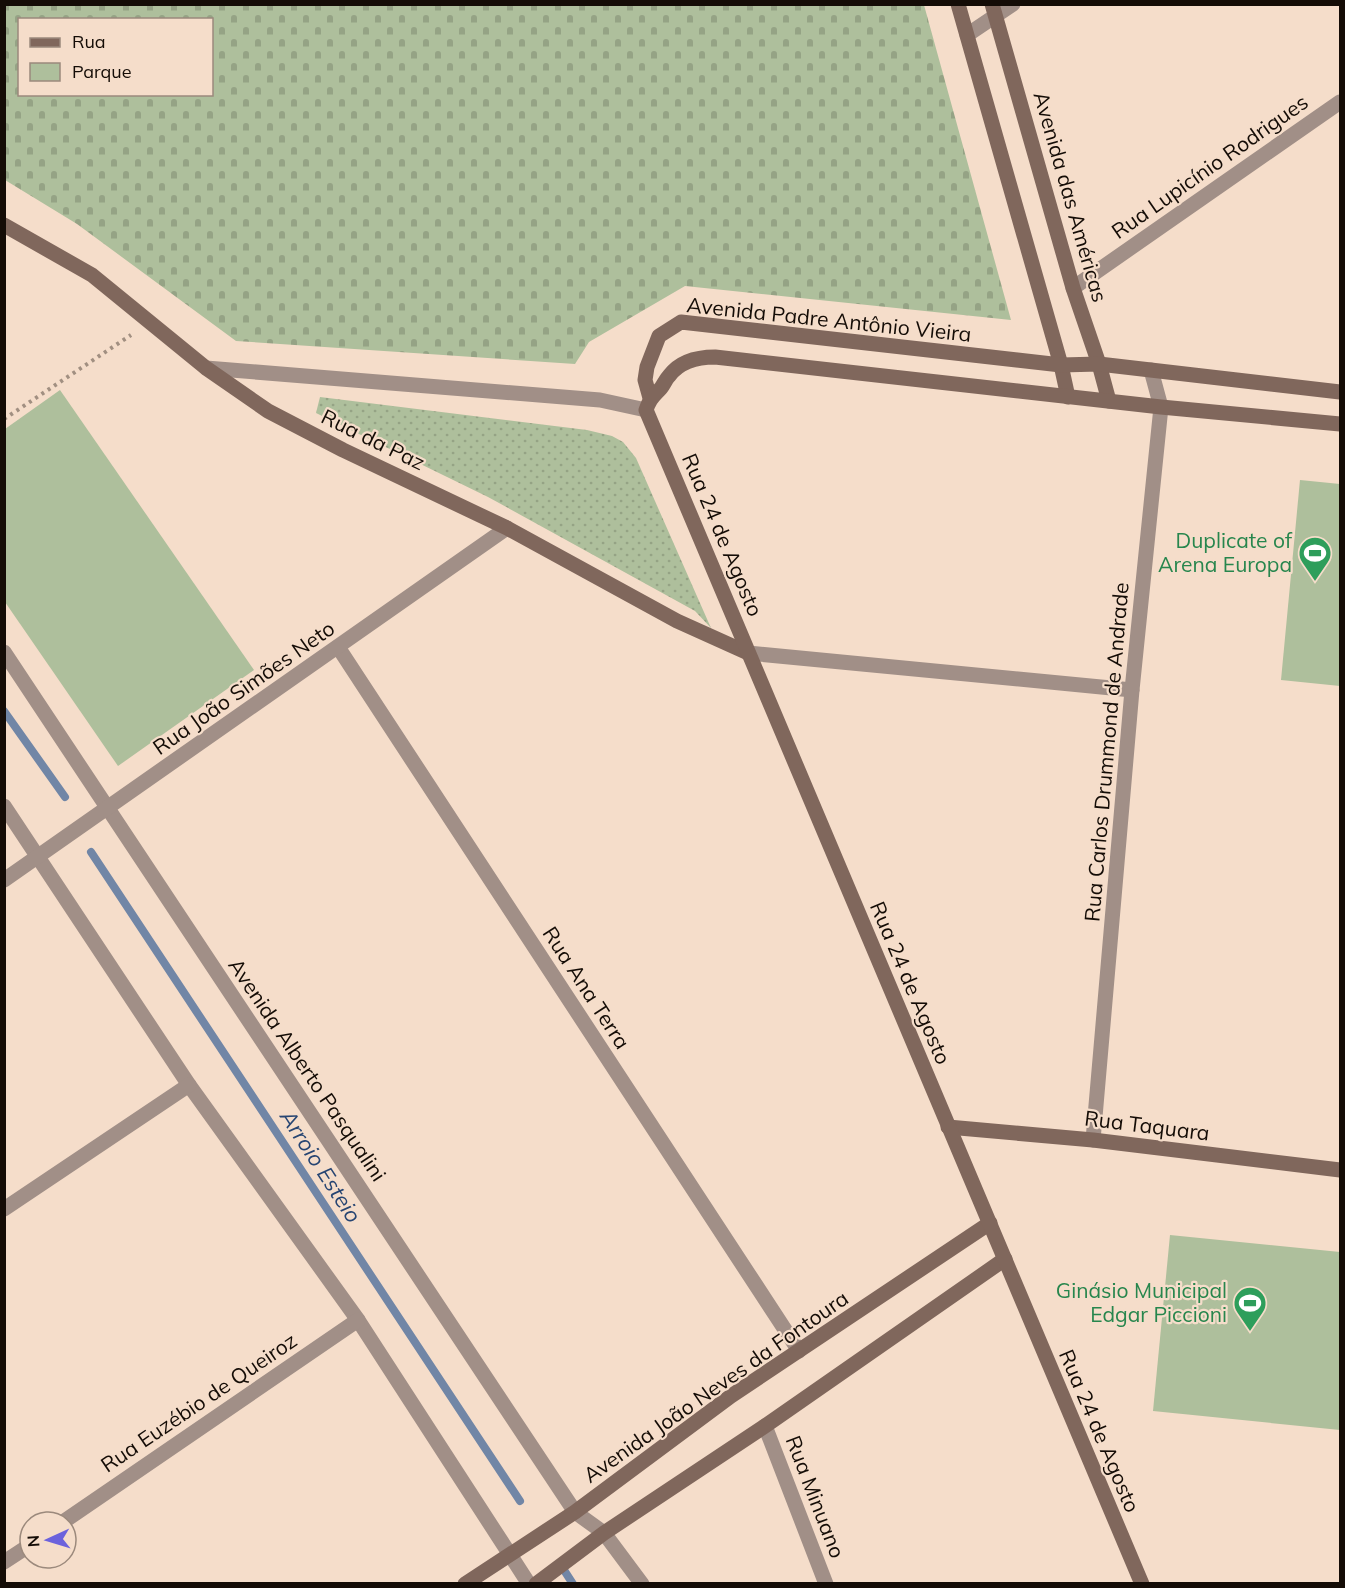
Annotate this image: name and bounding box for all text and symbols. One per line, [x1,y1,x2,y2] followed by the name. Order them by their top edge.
[18,18,213,96] legend
[72,30,106,53] text: Rua
[72,60,131,83] text: Parque
[1106,88,1313,244] street label: Rua Lupicínio Rodrigues
[1028,89,1113,305] street label: Avenida das Américas
[686,291,973,347] street label: Avenida Padre Antônio Vieira
[317,403,430,475] street label: Rua da Paz
[677,449,769,620] street label: Rua 24 de Agosto
[1158,527,1293,577] place label: Duplicate of Arena Europa
[1297,535,1333,582] sports icon: Duplicate of Arena Europa
[1078,581,1134,923] street label: Rua Carlos Drummond de Andrade
[148,615,339,760] street label: Rua João Simões Neto
[865,897,957,1068] street label: Rua 24 de Agosto
[538,921,636,1054] street label: Rua Ana Terra
[223,953,392,1186] street label: Avenida Alberto Pasqualini
[274,1103,368,1228] water label: Arroio Esteio
[1083,1104,1211,1146] street label: Rua Taquara
[1056,1277,1227,1327] place label: Ginásio Municipal Edgar Piccioni
[578,1285,853,1488] street label: Avenida João Neves da Fontoura
[1232,1285,1268,1332] sports icon: Ginásio Municipal Edgar Piccioni
[95,1327,301,1478] street label: Rua Euzébio de Queiroz
[1054,1345,1146,1516] street label: Rua 24 de Agosto
[781,1432,851,1562] street label: Rua Minuano
[18,1510,78,1570] north arrow
[23,1534,43,1548] text: N

